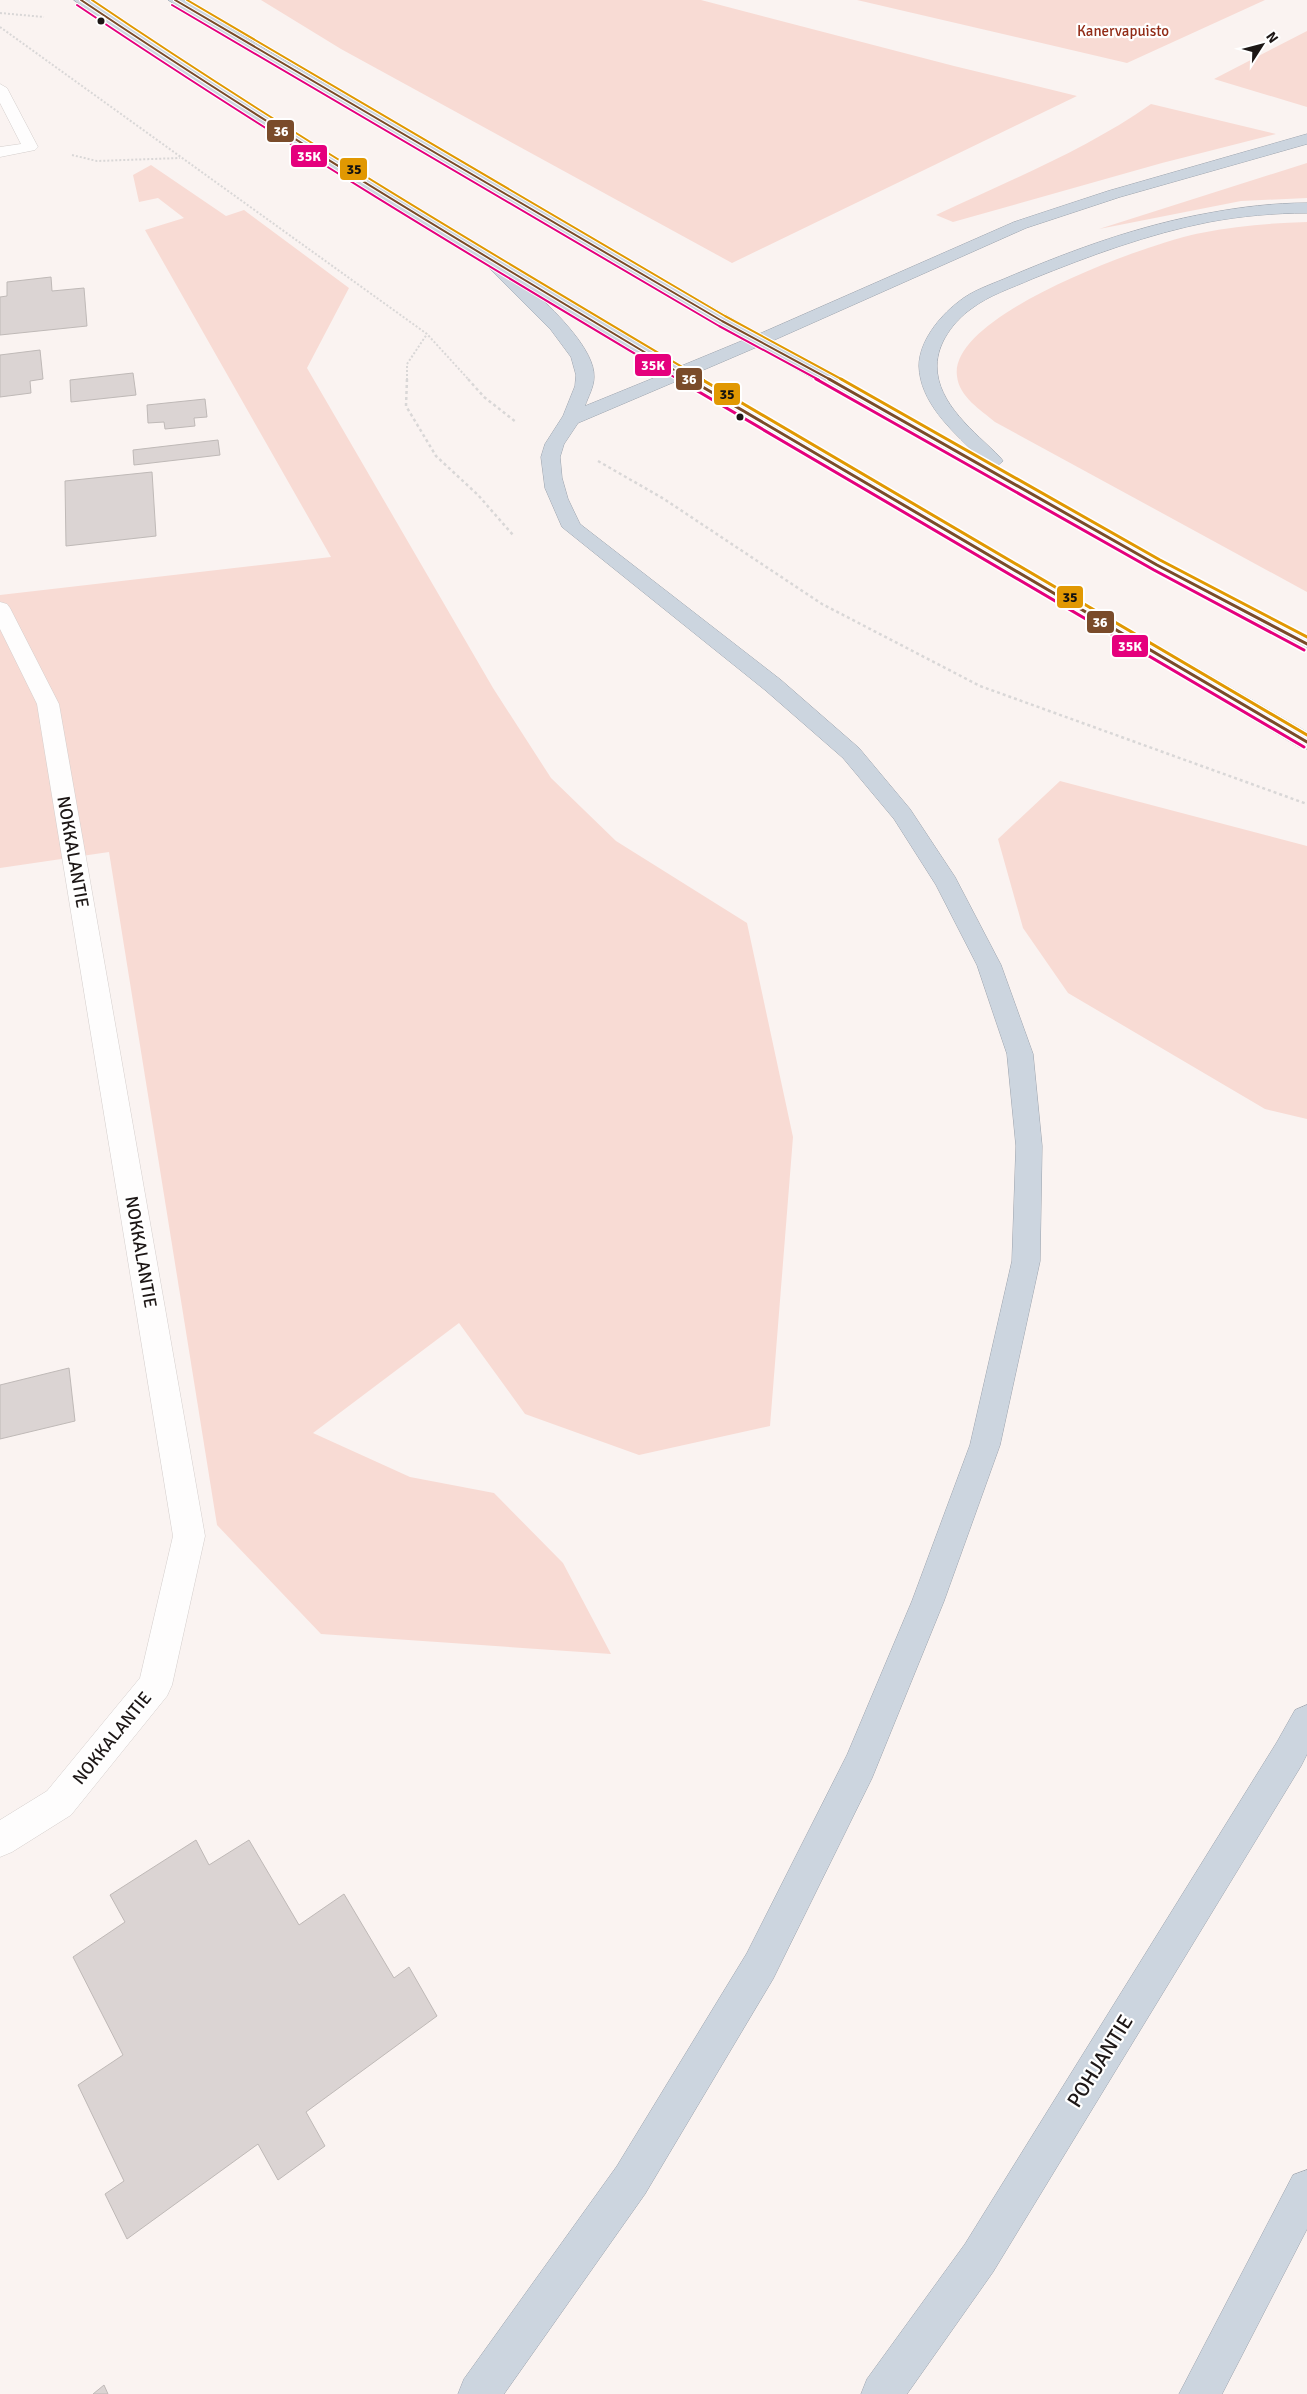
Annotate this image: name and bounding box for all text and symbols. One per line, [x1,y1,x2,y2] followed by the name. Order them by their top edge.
[96,16,106,26] unlabelled marker
[1237,20,1287,70] north arrow
[1077,22,1169,40] park label: Kanervapuisto
[1262,29,1282,47] text: N
[266,119,295,143] line badge: 36
[273,123,289,140] text: 36
[290,144,328,168] line badge: 35K
[297,148,321,165] text: 35K
[339,157,368,181] line badge: 35
[346,161,362,178] text: 35
[634,353,672,377] line badge: 35K
[641,357,665,374] text: 35K
[675,367,703,391] line badge: 36
[681,371,697,388] text: 36
[713,382,741,406] line badge: 35
[719,386,735,403] text: 35
[735,412,745,422] unlabelled marker
[1056,585,1084,609] line badge: 35
[1062,589,1078,606] text: 35
[1086,610,1115,634] line badge: 36
[1092,614,1108,631] text: 36
[1111,634,1149,658] line badge: 35K
[1118,638,1142,655] text: 35K
[52,794,94,910] street label: NOKKALANTIE
[120,1194,162,1310] street label: NOKKALANTIE
[68,1687,156,1789] street label: NOKKALANTIE
[1061,2010,1139,2112] street label: POHJANTIE

